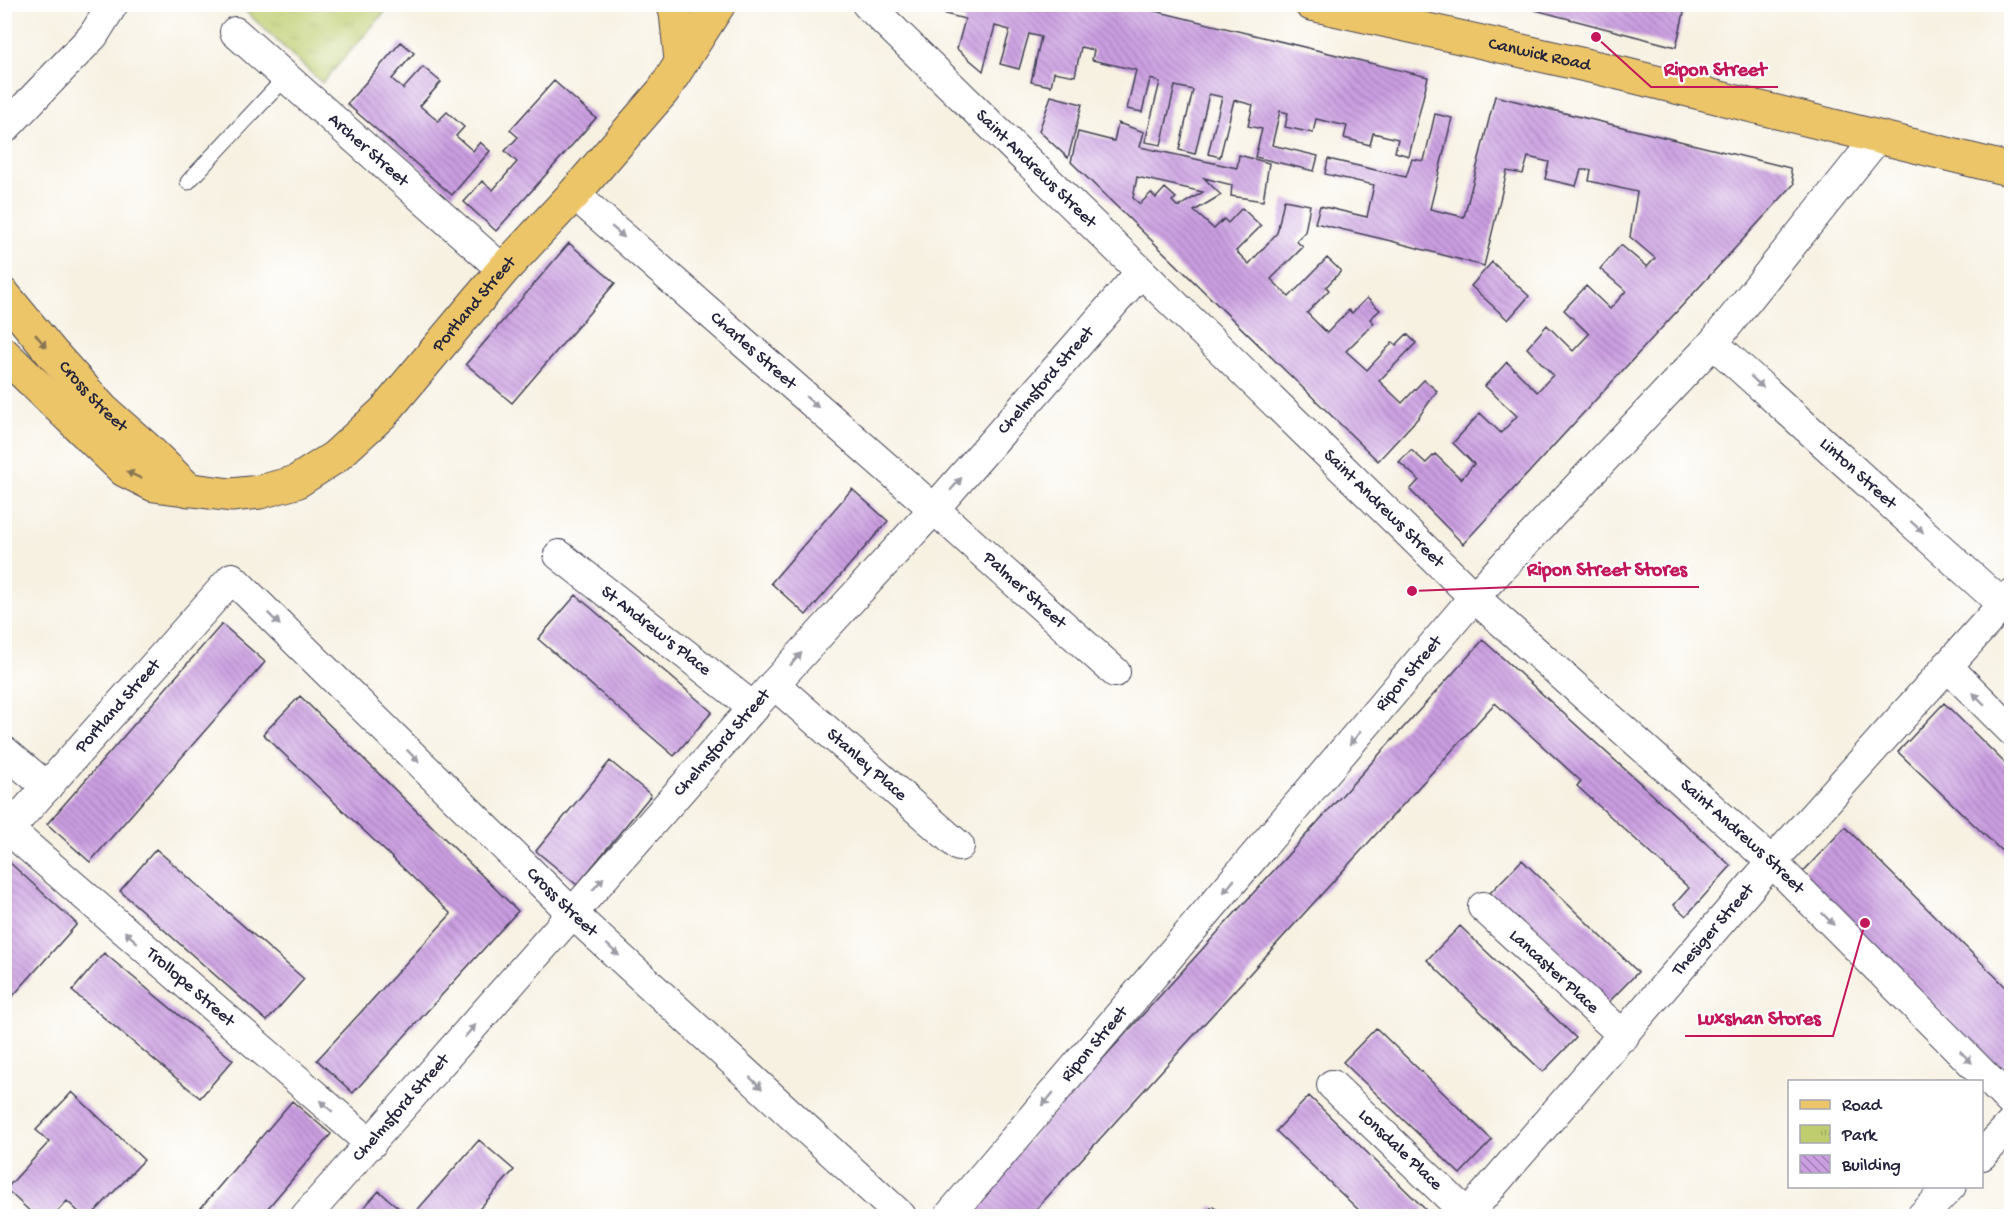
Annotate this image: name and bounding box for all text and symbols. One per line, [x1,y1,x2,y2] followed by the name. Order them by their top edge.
[1486,33,1594,77] street label: Canwick Road
[1651,49,1778,87] callout: Ripon Street
[1663,60,1768,83] text: Ripon Street
[971,105,1102,234] street label: Saint Andrews Street
[323,109,414,193] street label: Archer Street
[610,225,625,238] one-way arrow
[428,251,522,357] street label: Portland Street
[706,307,802,395] street label: Charles Street
[993,321,1100,439] street label: Chelmsford Street
[35,333,47,348] one-way arrow
[54,357,133,438] street label: Cross Street
[1749,375,1764,389] one-way arrow
[804,395,819,408] one-way arrow
[1815,434,1902,515] street label: Linton Street
[1319,445,1449,573] street label: Saint Andrews Street
[125,471,142,480] one-way arrow
[949,477,962,492] one-way arrow
[1909,520,1924,533] one-way arrow
[978,547,1072,634] street label: Palmer Street
[1515,549,1699,587] callout: Ripon Street Stores
[1526,560,1689,583] text: Ripon Street Stores
[597,581,716,681] street label: St Andrew's Place
[267,611,281,625] one-way arrow
[1371,630,1448,716] street label: Ripon Street
[789,652,803,666] one-way arrow
[70,654,166,758] street label: Portland Street
[669,684,776,801] street label: Chelmsford Street
[1973,692,1987,706] one-way arrow
[822,724,912,806] street label: Stanley Place
[1349,730,1362,745] one-way arrow
[405,748,419,762] one-way arrow
[1676,775,1810,900] street label: Saint Andrews Street
[522,863,603,943] street label: Cross Street
[592,876,605,892] one-way arrow
[1223,878,1236,893] one-way arrow
[1667,879,1760,981] street label: Thesiger Street
[1821,911,1835,925] one-way arrow
[1504,925,1604,1019] street label: Lancaster Place
[124,931,139,944] one-way arrow
[141,943,240,1032] street label: Trollope Street
[605,943,619,957] one-way arrow
[1685,998,1833,1036] callout: Luxshan Stores
[1057,1001,1133,1086] street label: Ripon Street
[1697,1009,1822,1032] text: Luxshan Stores
[463,1024,476,1039] one-way arrow
[348,1049,455,1166] street label: Chelmsford Street
[1958,1049,1972,1063] one-way arrow
[749,1075,763,1089] one-way arrow
[1788,1080,1983,1188] legend
[1042,1091,1055,1107] one-way arrow
[1842,1096,1883,1117] text: Road
[319,1100,334,1113] one-way arrow
[1353,1105,1447,1196] street label: Lonsdale Place
[1841,1126,1878,1147] text: Park
[1841,1156,1901,1177] text: Building

